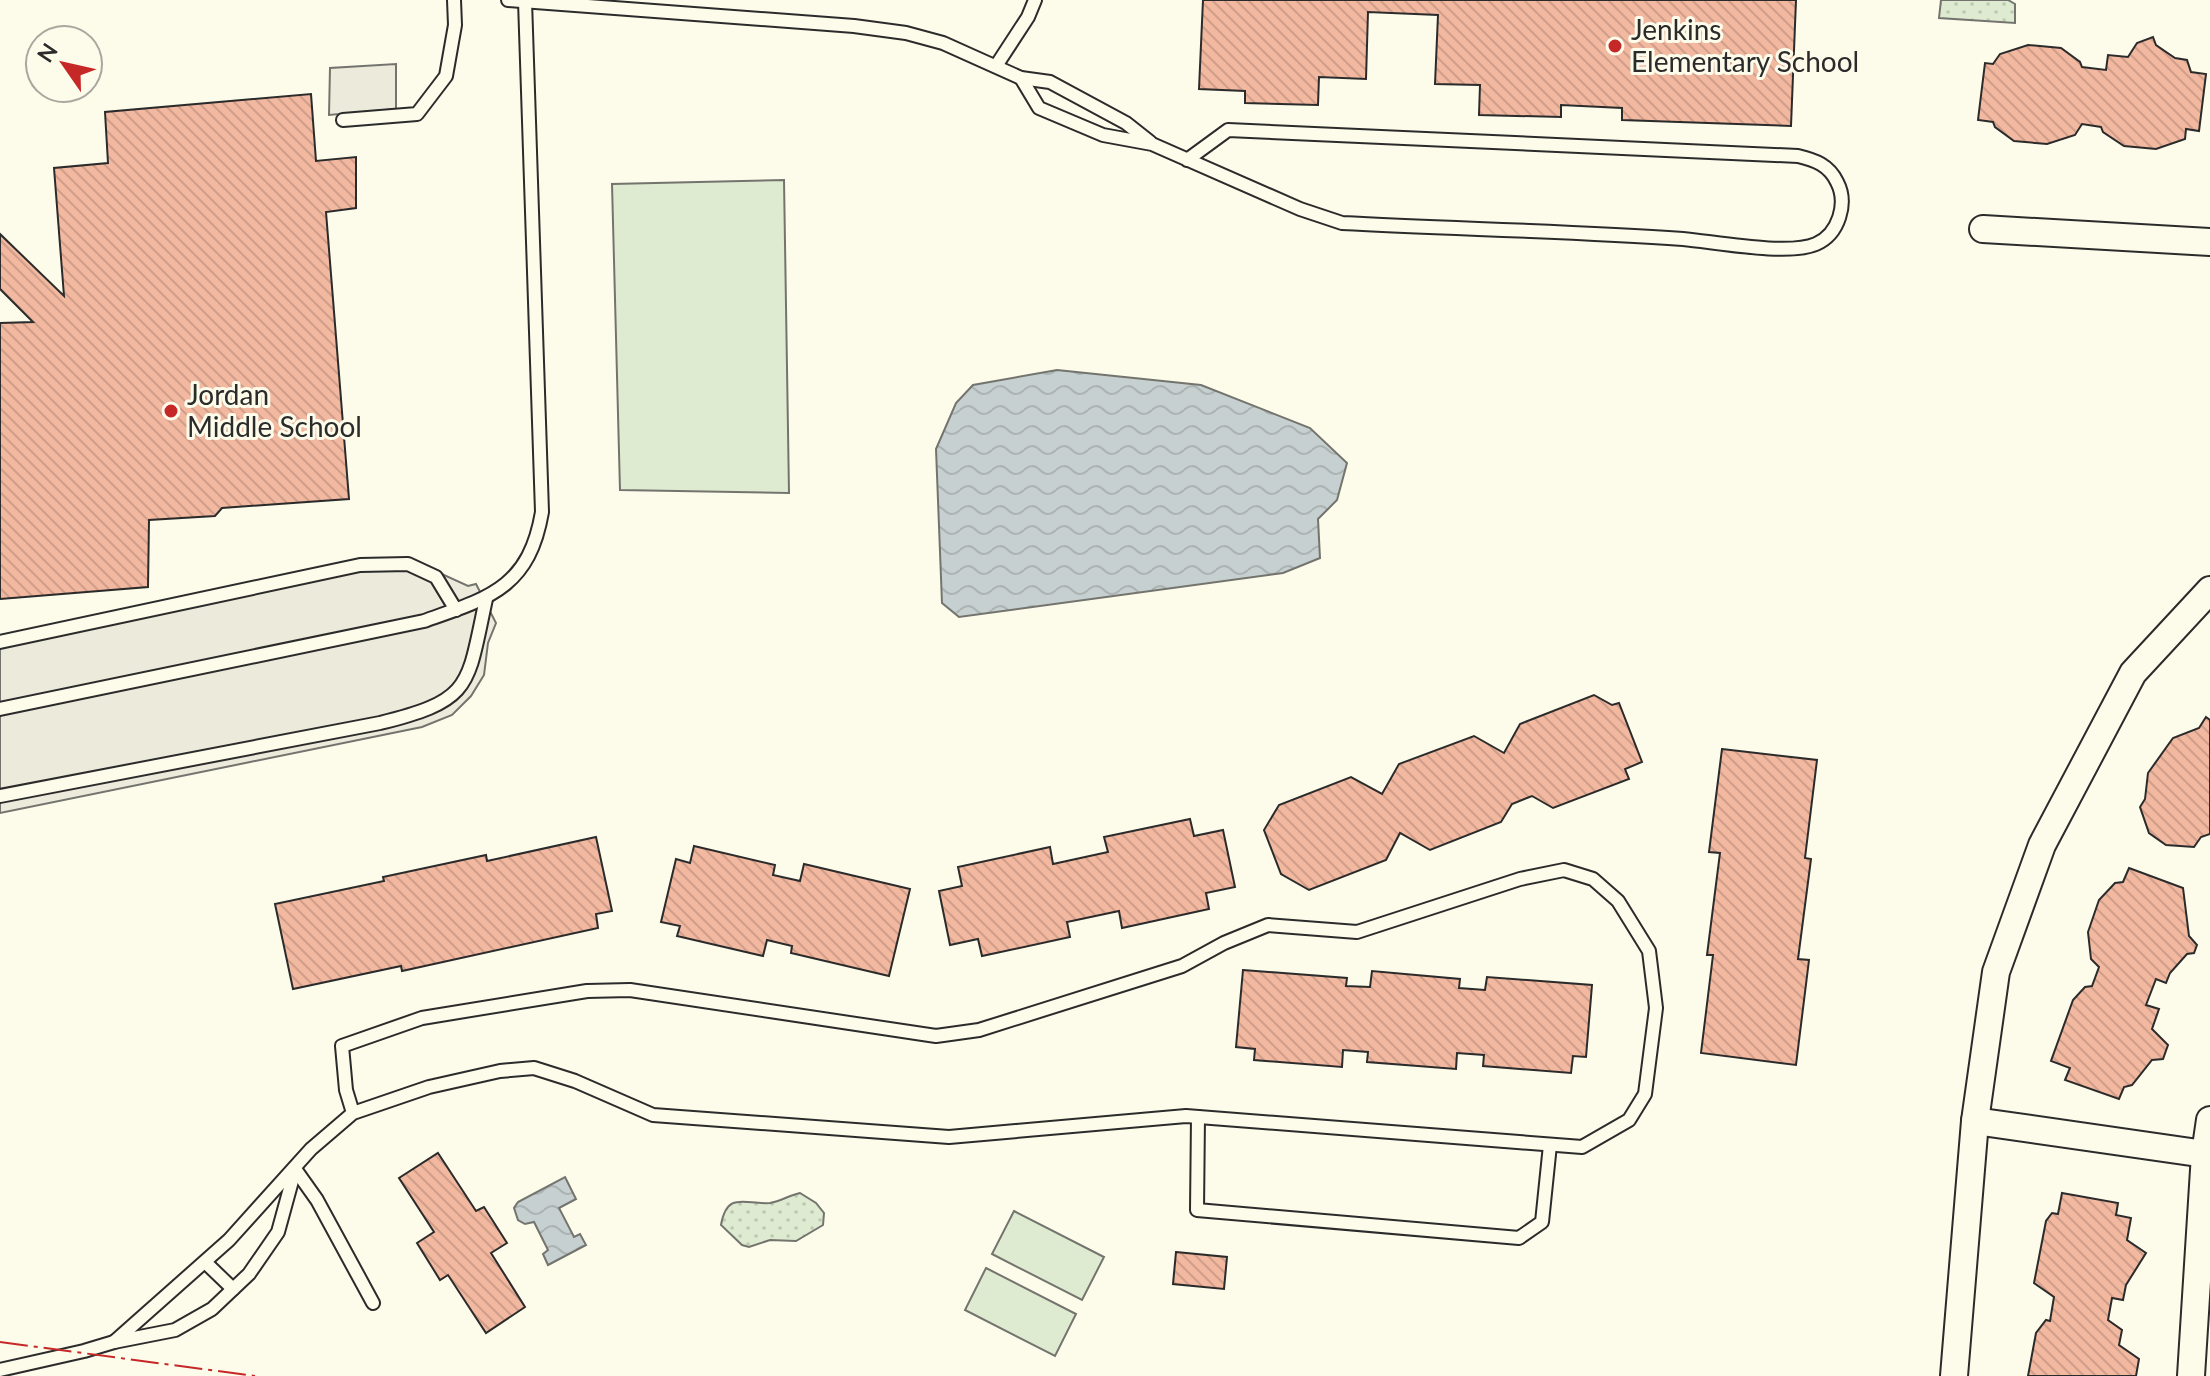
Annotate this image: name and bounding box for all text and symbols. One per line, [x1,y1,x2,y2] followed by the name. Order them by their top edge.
[1631,12,1859,78] place label: Jenkins Elementary School
[24,24,104,104] north arrow
[1606,37,1624,55] marker: Jenkins Elementary School
[31,38,63,67] text: N
[187,377,362,443] place label: Jordan Middle School
[162,402,180,420] marker: Jordan Middle School

